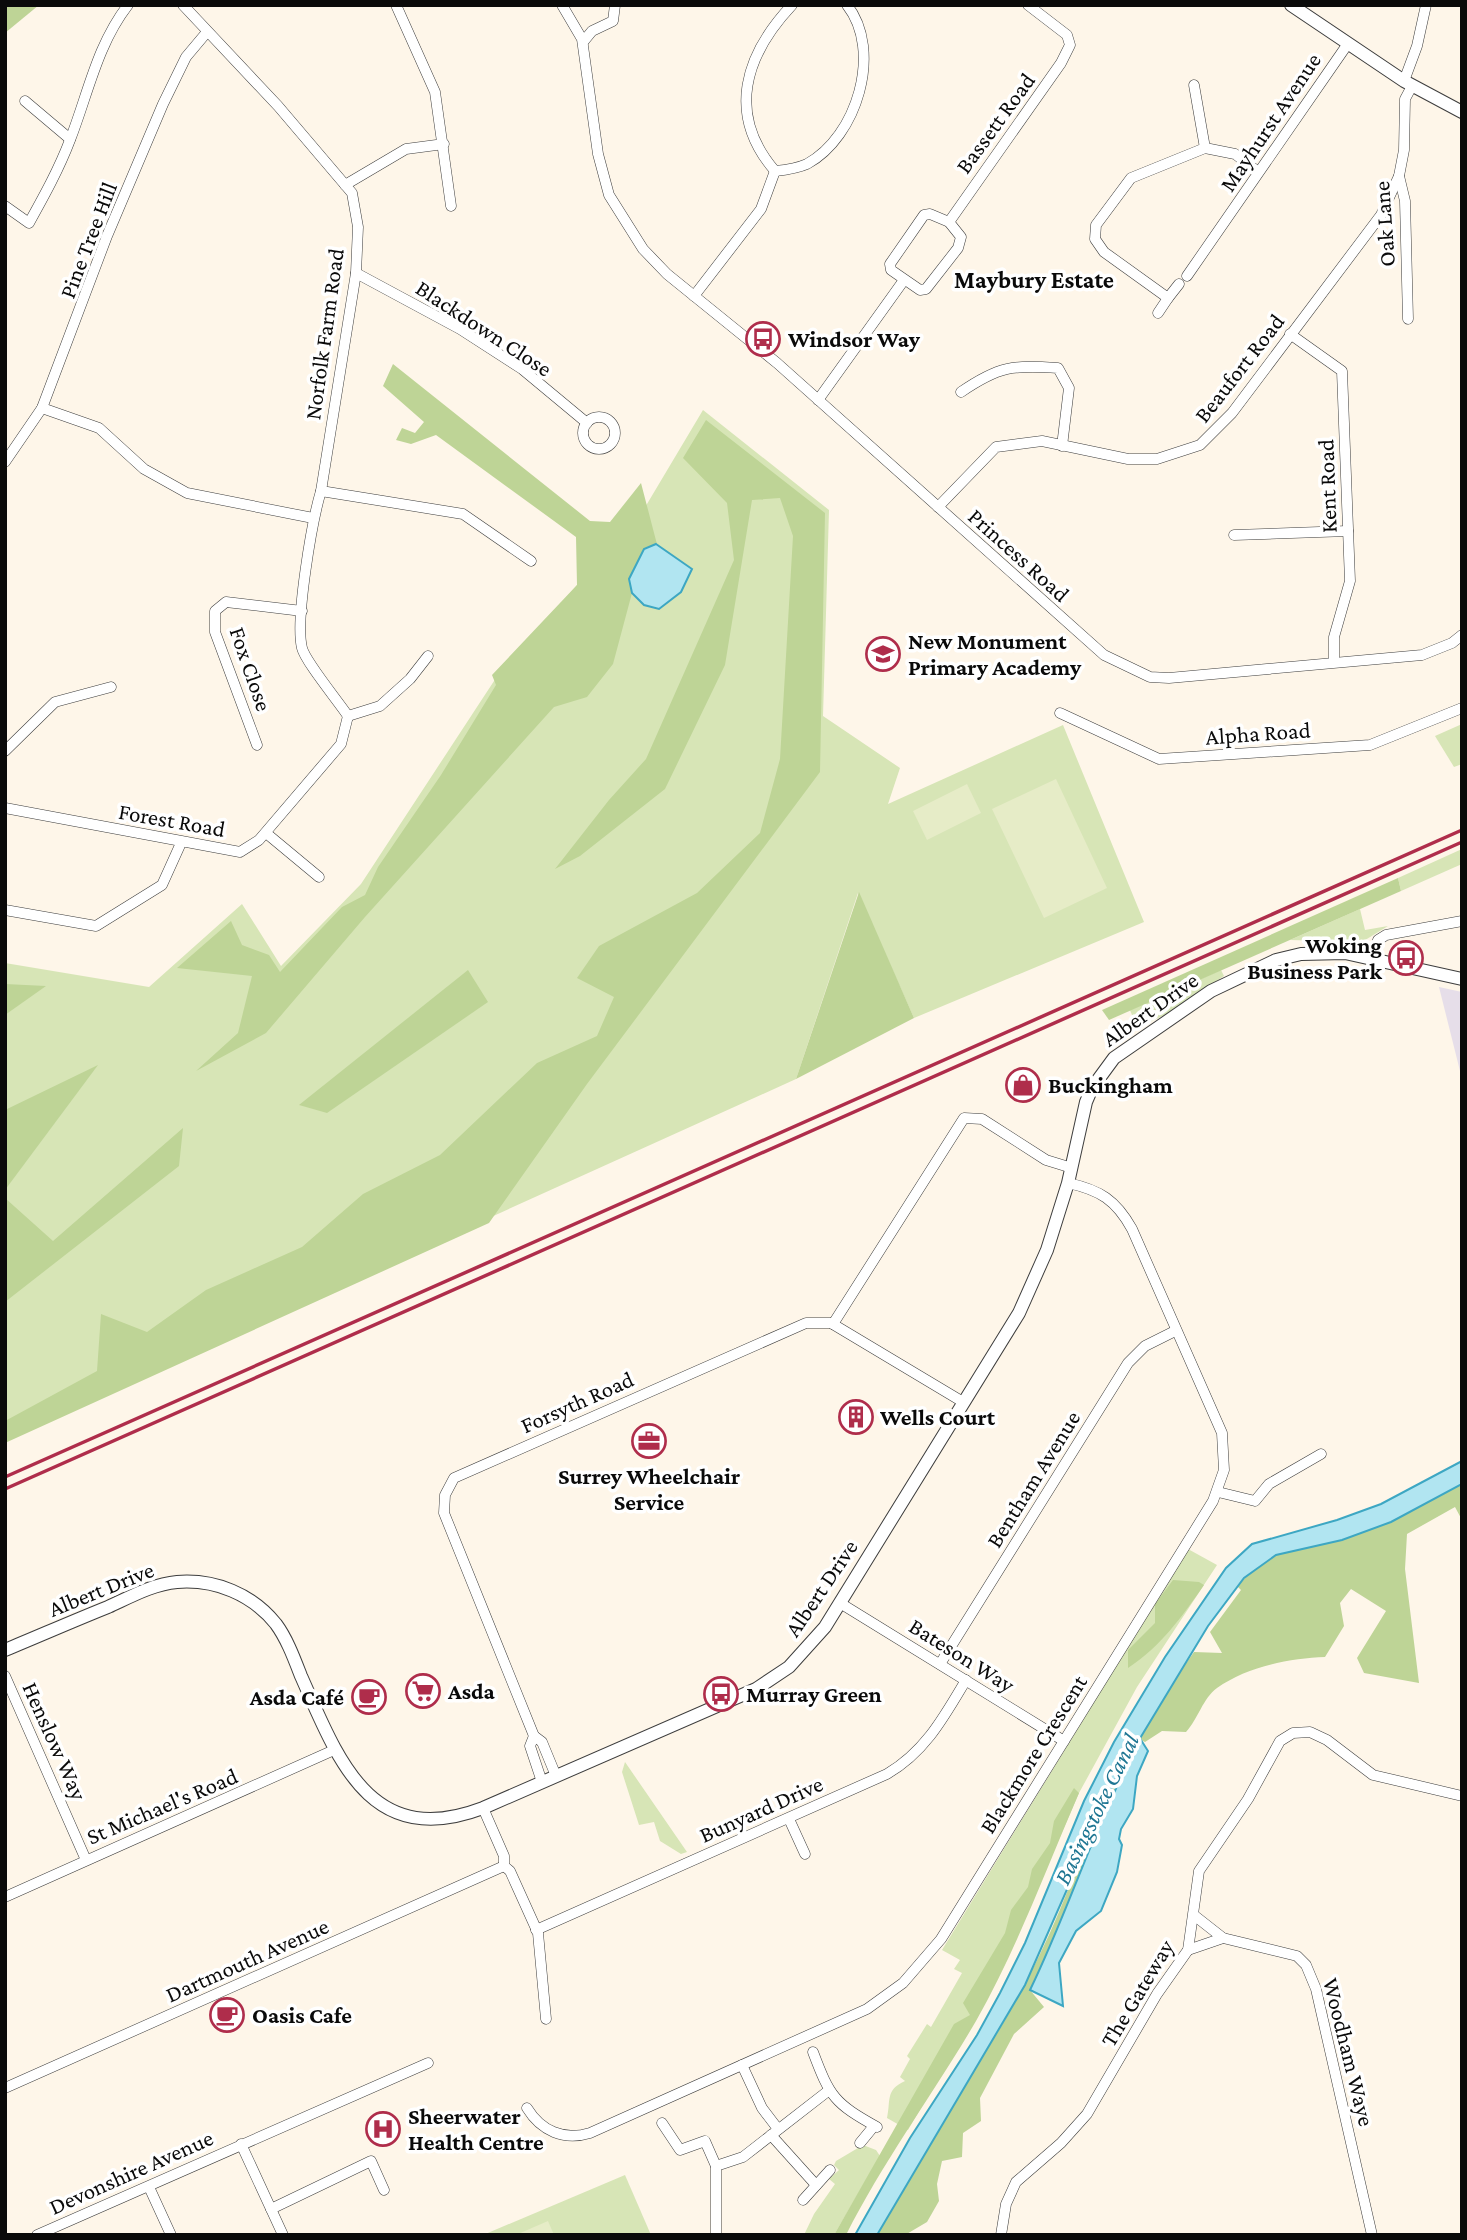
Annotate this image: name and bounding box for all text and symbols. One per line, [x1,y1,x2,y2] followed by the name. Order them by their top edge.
[1214,48,1326,196] street label: Mayhurst Avenue
[950,68,1040,178] street label: Bassett Road
[54,178,122,302] street label: Pine Tree Hill
[1368,180,1400,268] street label: Oak Lane
[299,246,349,422] street label: Norfolk Farm Road
[954,266,1114,293] district label: Maybury Estate
[411,274,557,382] street label: Blackdown Close
[1189,309,1289,427] street label: Beaufort Road
[744,320,782,358] bus stop icon: Windsor Way
[787,326,921,352] place label: Windsor Way
[1312,439,1342,533] street label: Kent Road
[963,503,1075,607] street label: Princess Road
[225,624,277,714] street label: Fox Close
[908,628,1082,680] place label: New Monument Primary Academy
[864,635,902,673] school or university icon: New Monument Primary Academy
[1205,716,1311,750] street label: Alpha Road
[117,798,227,842] street label: Forest Road
[1247,932,1383,984] place label: Woking Business Park
[1387,939,1425,977] bus stop icon: Woking Business Park
[1097,966,1203,1052] street label: Albert Drive
[1004,1066,1042,1104] shop icon: Buckingham
[1048,1072,1173,1098] place label: Buckingham
[517,1366,637,1438] street label: Forsyth Road
[837,1398,875,1436] building icon: Wells Court
[879,1404,996,1430] place label: Wells Court
[981,1406,1085,1552] street label: Bentham Avenue
[630,1422,668,1460] office icon: Surrey Wheelchair Service
[558,1463,740,1515] place label: Surrey Wheelchair Service
[779,1535,863,1641] street label: Albert Drive
[45,1556,157,1622] street label: Albert Drive
[905,1612,1020,1698] street label: Bateson Way
[974,1670,1092,1838] street label: Blackmore Crescent
[404,1672,442,1710] supermarket icon: Asda
[702,1675,740,1713] bus stop icon: Murray Green
[17,1678,93,1804] street label: Henslow Way
[350,1678,388,1716] cafe icon: Asda Café
[447,1678,496,1704] place label: Asda
[746,1681,882,1707] place label: Murray Green
[249,1684,344,1710] place label: Asda Café
[1048,1728,1145,1889] water label: Basingstoke Canal
[83,1762,241,1850] street label: St Michael's Road
[695,1770,827,1848] street label: Bunyard Drive
[161,1912,333,2008] street label: Dartmouth Avenue
[1095,1935,1179,2051] street label: The Gateway
[1318,1975,1380,2129] street label: Woodham Waye
[208,1996,246,2034] cafe icon: Oasis Cafe
[252,2002,352,2028] place label: Oasis Cafe
[408,2103,544,2155] place label: Sheerwater Health Centre
[364,2110,402,2148] hospital icon: Sheerwater Health Centre
[45,2124,217,2220] street label: Devonshire Avenue

